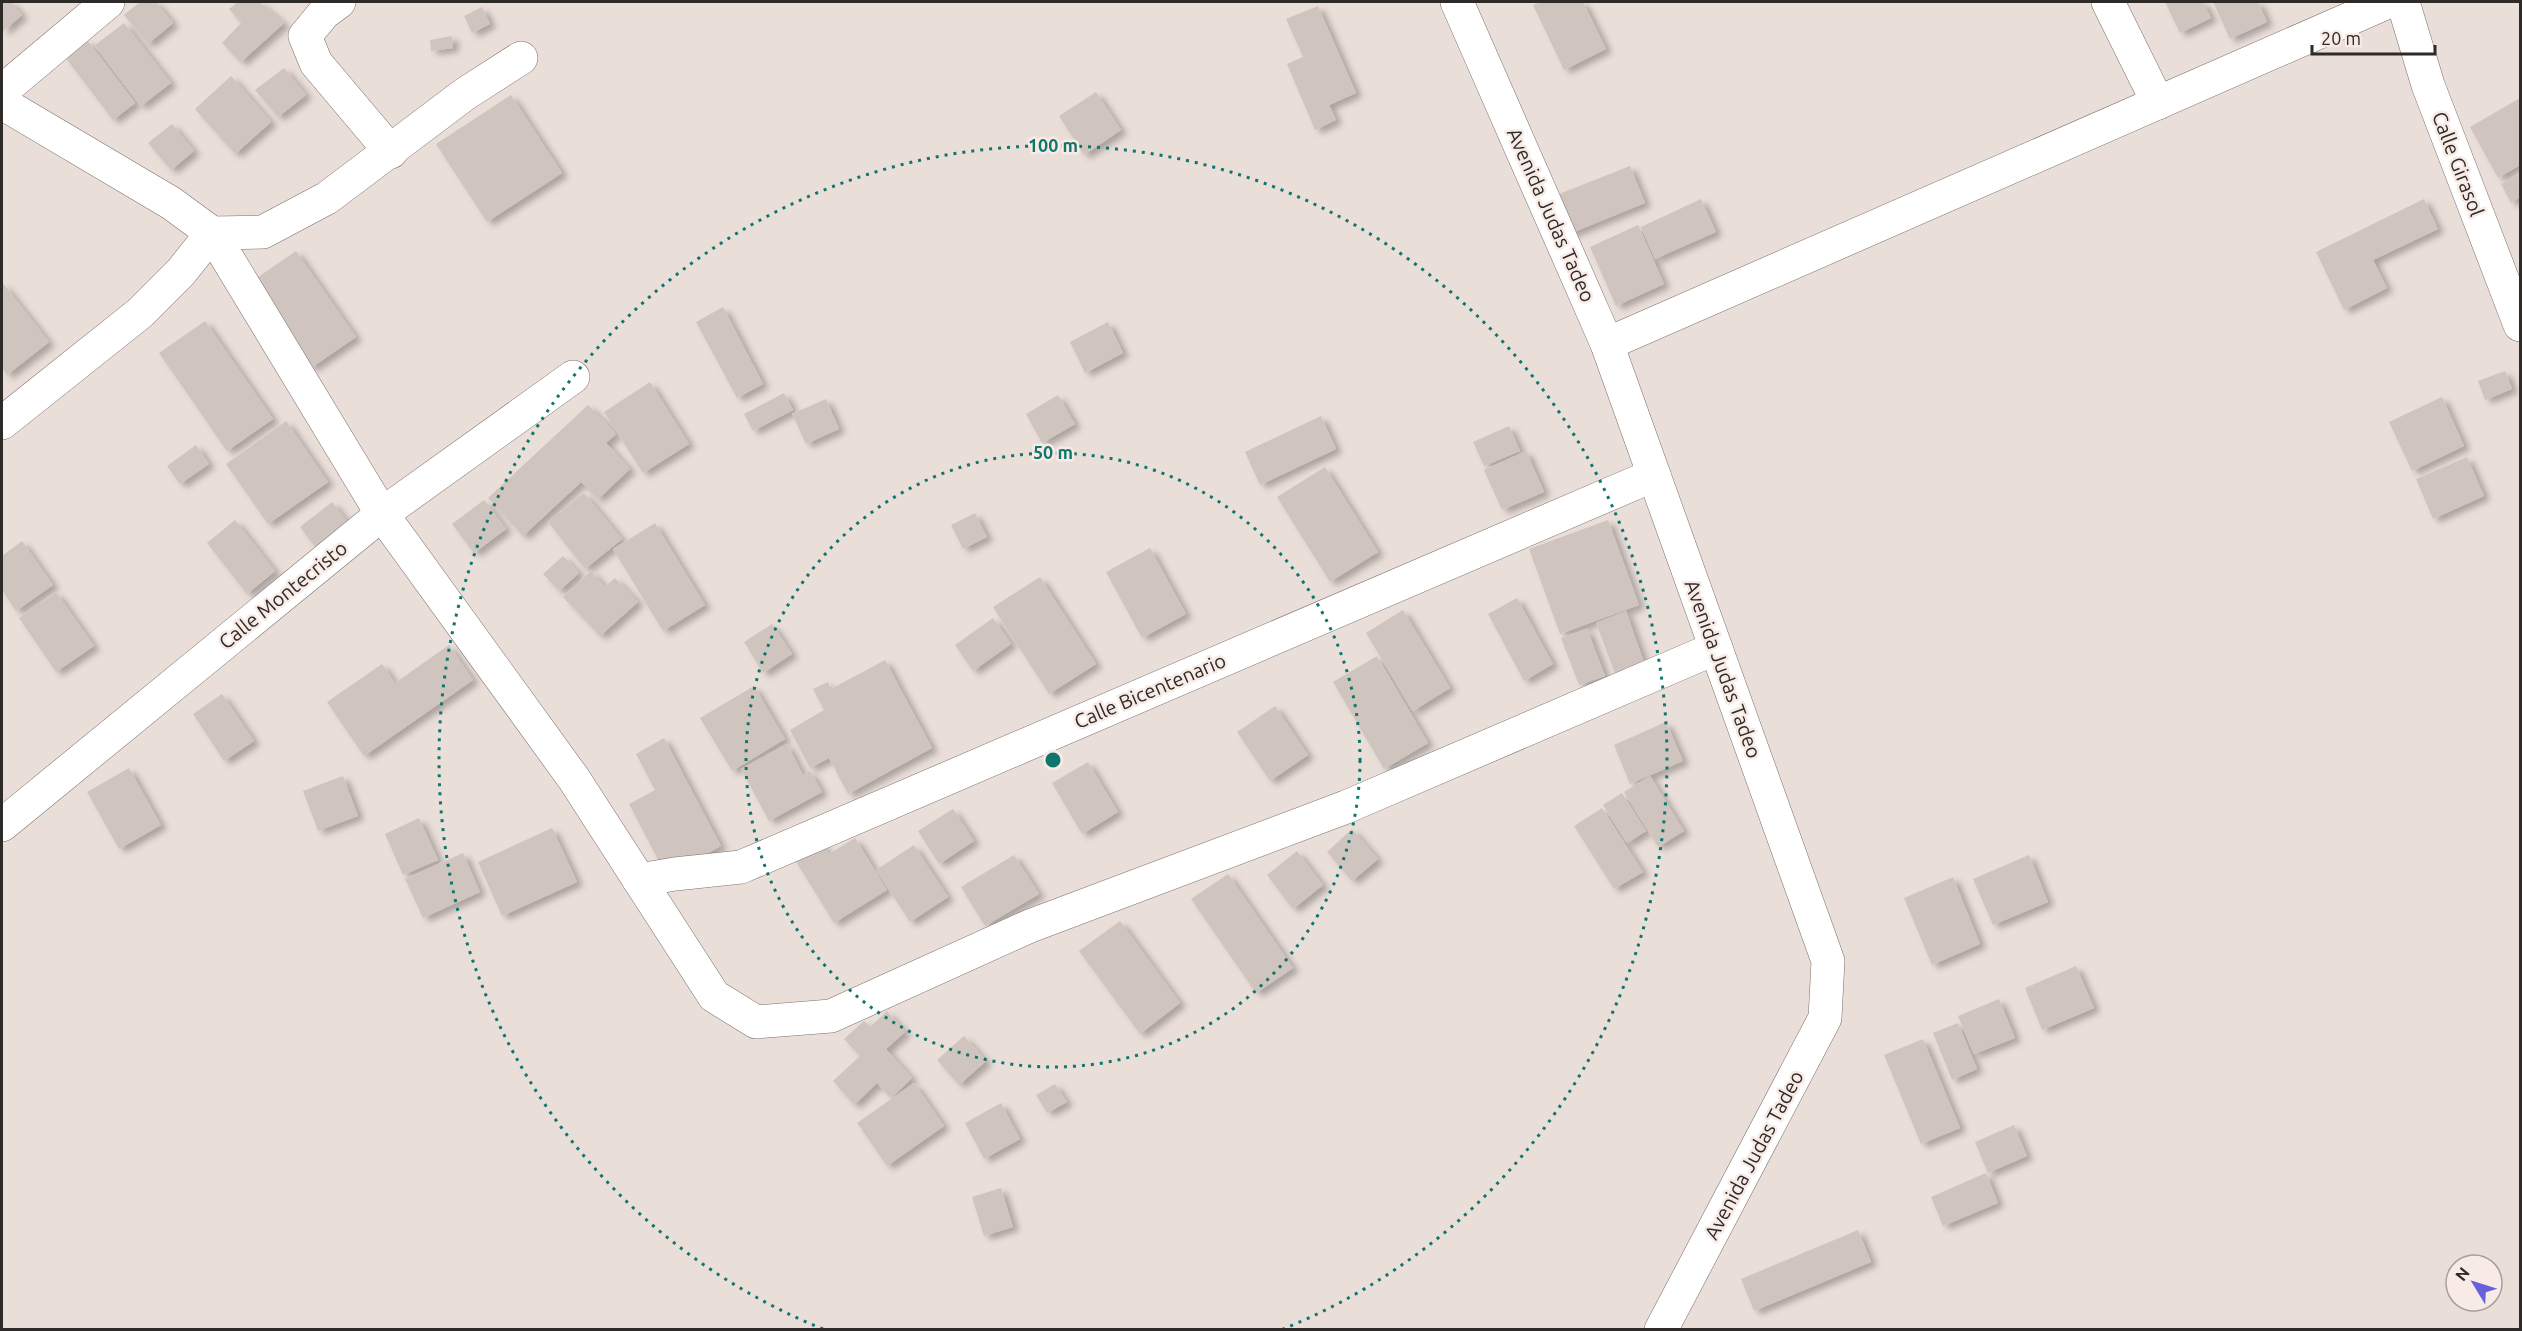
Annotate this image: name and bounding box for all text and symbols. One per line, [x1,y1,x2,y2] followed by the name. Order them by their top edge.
[2312,18,2435,56] scale bar
[2321,28,2361,48] text: 20 m
[2428,108,2489,219] street label: Calle Girasol
[1503,124,1600,305] street label: Avenida Judas Tadeo
[1028,135,1078,155] text: 100 m
[1033,442,1073,462] text: 50 m
[214,536,351,653] street label: Calle Montecristo
[1681,577,1766,761] street label: Avenida Judas Tadeo
[1070,648,1229,733] street label: Calle Bicentenario
[1043,750,1063,770] centre of rings
[1699,1066,1808,1243] street label: Avenida Judas Tadeo
[2444,1253,2504,1313] north arrow
[2451,1264,2473,1284] text: N

